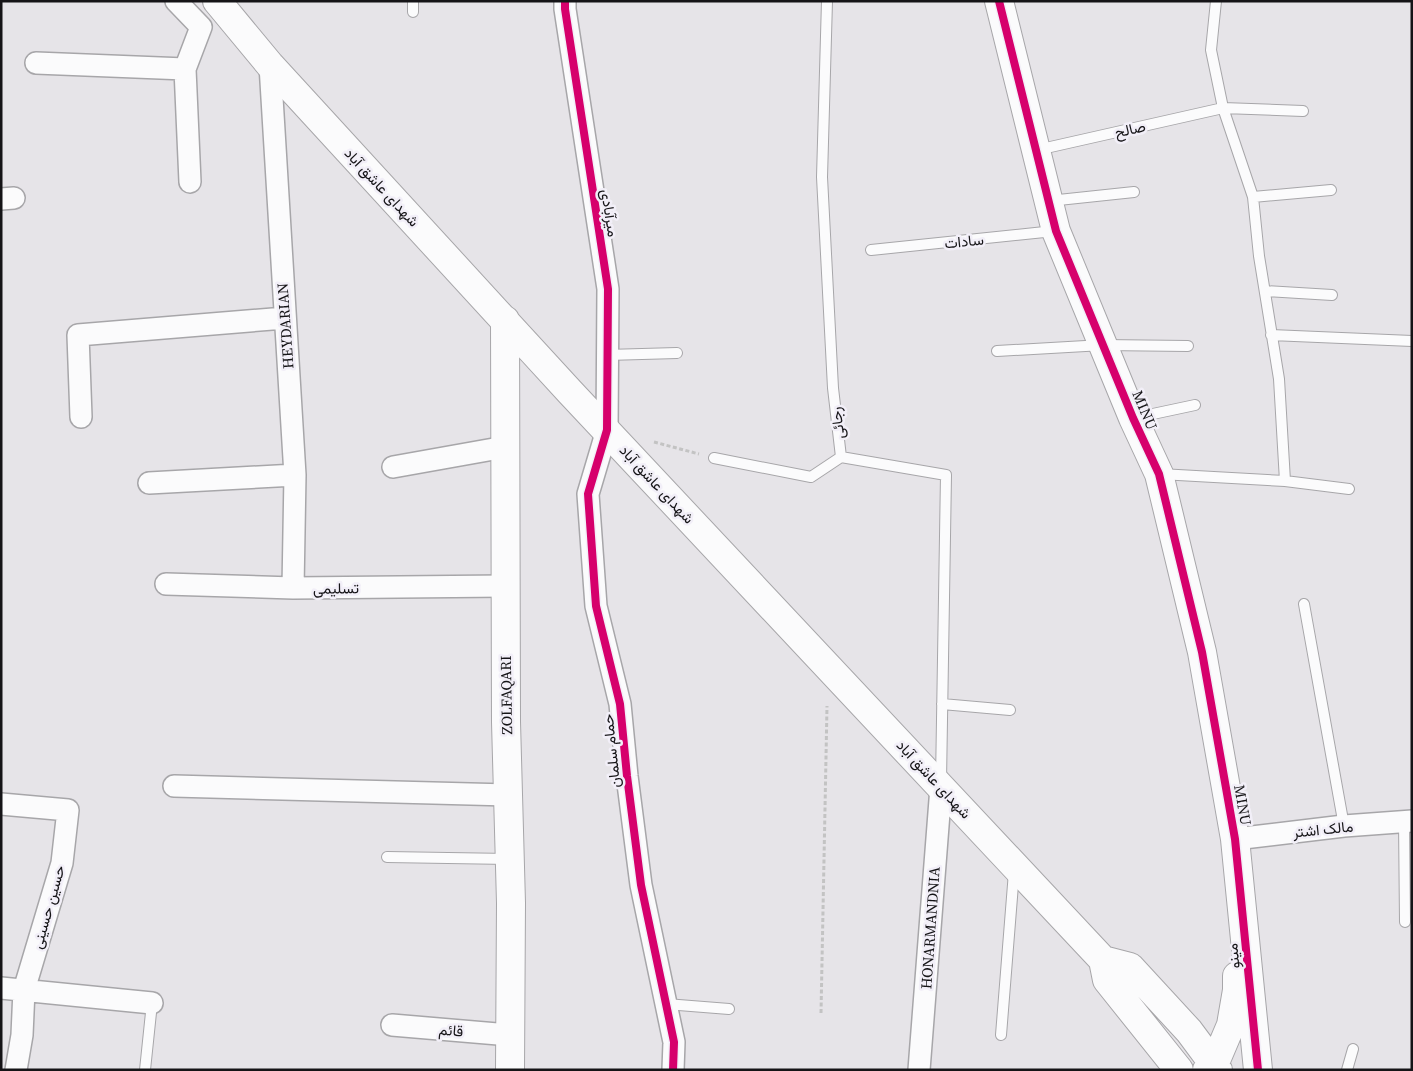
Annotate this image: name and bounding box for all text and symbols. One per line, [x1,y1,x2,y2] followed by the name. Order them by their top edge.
[1112,115,1148,144] street label: صالح
[340,143,424,231] street label: شهدای عاشق آباد
[596,187,624,239] street label: میرآبادی
[943,228,985,254] street label: سادات
[272,282,298,370] street label: HEYDARIAN
[1127,387,1163,433] street label: MINU
[825,406,849,440] street label: رجائی
[615,440,699,528] street label: شهدای عاشق آباد
[313,577,360,599] street label: تسلیمی
[495,655,517,735] street label: ZOLFAQARI
[597,713,625,789] street label: حمام سلمان
[892,735,976,823] street label: شهدای عاشق آباد
[1229,783,1257,827] street label: MINU
[1291,815,1354,843] street label: مالک اشتر
[26,863,70,951] street label: حسین حسینی
[915,866,945,990] street label: HONARMANDNIA
[1221,942,1245,970] street label: مینو
[438,1018,464,1042] street label: قائم

